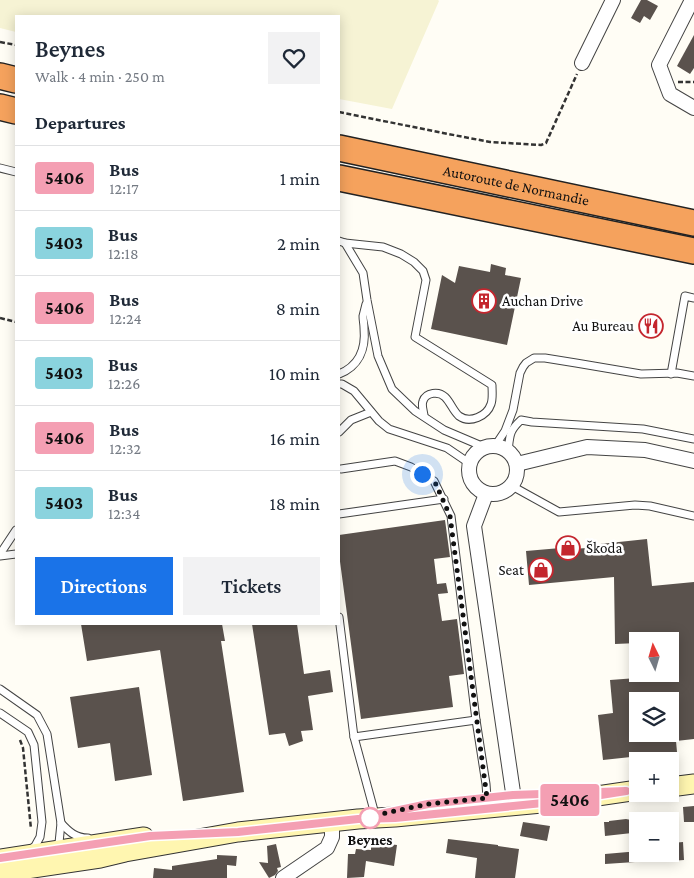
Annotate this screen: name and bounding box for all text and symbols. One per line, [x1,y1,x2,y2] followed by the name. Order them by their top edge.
[268,32,320,84] button: heart
[35,35,105,62] text: Beynes
[35,68,165,85] text: Walk · 4 min · 250 m
[35,112,126,133] text: Departures
[109,159,139,180] text: Bus
[442,162,591,209] street label: Autoroute de Normandie
[45,168,84,188] text: 5406
[280,168,320,189] text: 1 min
[109,180,139,197] text: 12:17
[108,224,138,245] text: Bus
[45,233,83,253] text: 5403
[277,233,320,254] text: 2 min
[108,245,139,262] text: 12:18
[471,288,497,314] building icon: Auchan Drive
[109,289,139,310] text: Bus
[502,293,583,309] place label: Auchan Drive
[45,298,84,318] text: 5406
[276,298,320,319] text: 8 min
[109,310,142,327] text: 12:24
[638,313,664,339] restaurant icon: Au Bureau
[572,318,634,334] place label: Au Bureau
[108,354,138,375] text: Bus
[45,363,83,383] text: 5403
[269,363,320,384] text: 10 min
[108,375,140,392] text: 12:26
[109,419,139,440] text: Bus
[45,428,84,448] text: 5406
[270,428,320,449] text: 16 min
[109,440,141,457] text: 12:32
[410,462,435,487] your location
[108,484,138,505] text: Bus
[45,493,83,513] text: 5403
[269,493,320,514] text: 18 min
[108,505,140,522] text: 12:34
[555,535,581,561] shop icon: Škoda
[586,540,622,556] place label: Škoda
[35,557,173,615] button: Directions
[183,557,320,615] button: Tickets
[528,557,554,583] shop icon: Seat
[498,562,525,578] place label: Seat
[629,632,679,682] north arrow
[629,632,679,862] map controls
[629,692,679,742] button: layers
[629,752,679,802] button: +
[535,784,605,816] line badge: 5406
[550,790,590,810] text: 5406
[359,807,381,829] marker: Beynes
[629,812,679,862] button: −
[348,832,392,848] place label: Beynes

